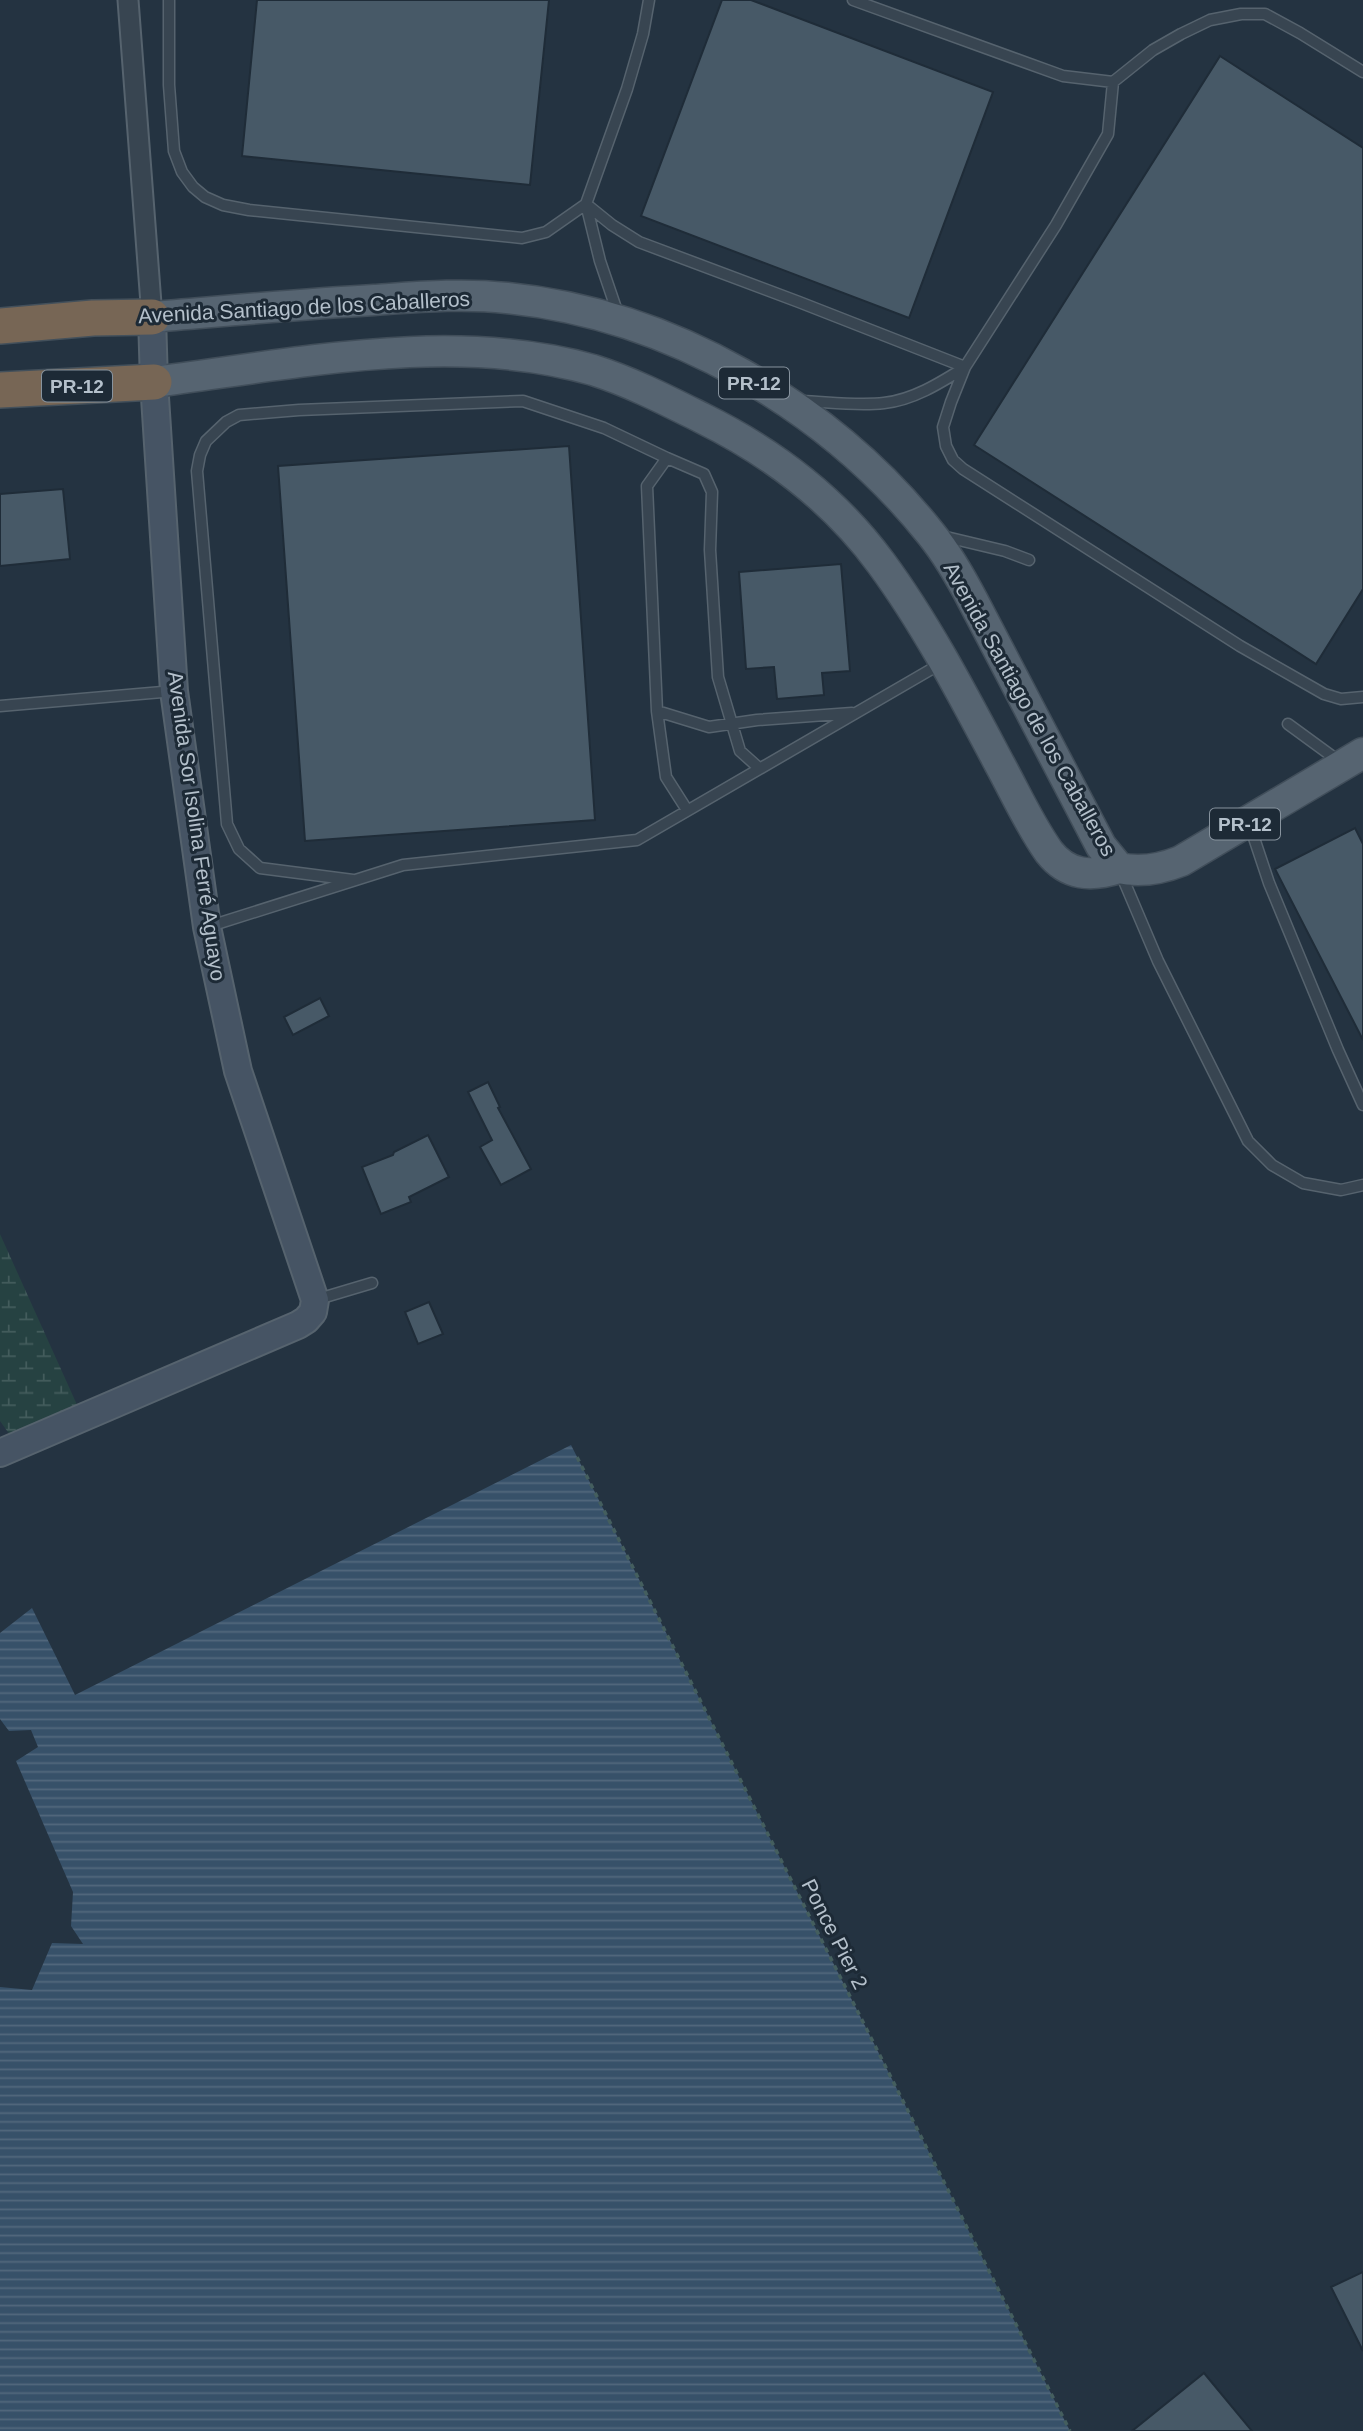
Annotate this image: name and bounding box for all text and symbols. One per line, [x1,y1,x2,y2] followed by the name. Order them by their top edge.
[137,287,471,327] street label: Avenida Santiago de los Caballeros
[719,368,789,398] road number: PR-12
[42,370,112,402] road number: PR-12
[939,558,1121,860] street label: Avenida Santiago de los Caballeros
[164,670,230,982] street label: Avenida Sor Isolina Ferré Aguayo
[1210,808,1280,839] road number: PR-12
[797,1875,873,1993] street label: Ponce Pier 2

